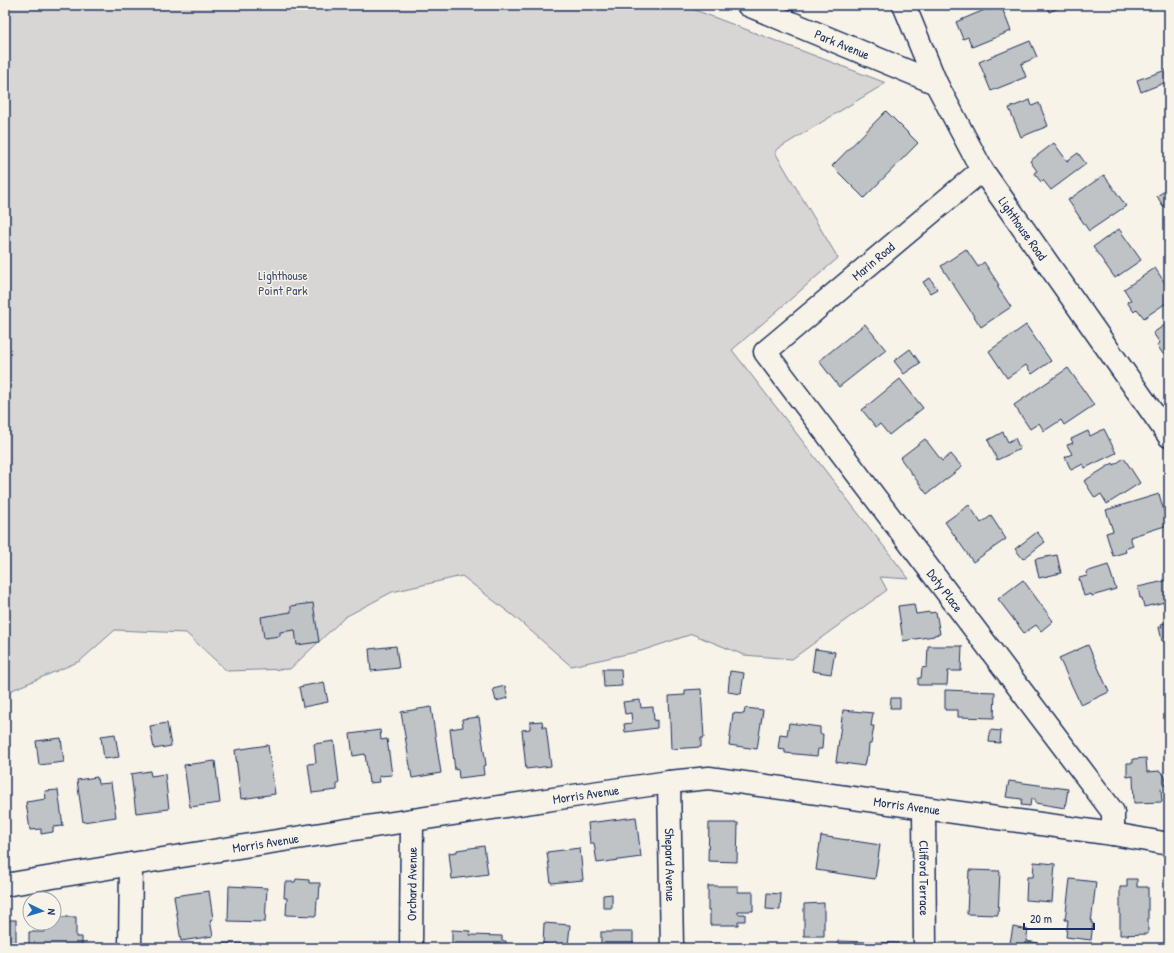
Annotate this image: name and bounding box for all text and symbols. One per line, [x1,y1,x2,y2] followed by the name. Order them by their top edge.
[812,25,872,63] street label: Park Avenue
[994,193,1052,264] street label: Lighthouse Road
[848,238,898,284] street label: Marin Road
[258,266,308,299] park label: Lighthouse Point Park
[923,565,967,615] street label: Doty Place
[551,780,620,808] street label: Morris Avenue
[873,792,941,819] street label: Morris Avenue
[661,828,680,902] street label: Shepard Avenue
[231,829,300,857] street label: Morris Avenue
[915,840,934,916] street label: Clifford Terrace
[402,847,421,921] street label: Orchard Avenue
[22,891,62,931] north arrow
[1024,905,1094,931] scale bar
[45,908,59,916] text: N
[1030,910,1052,927] text: 20 m

